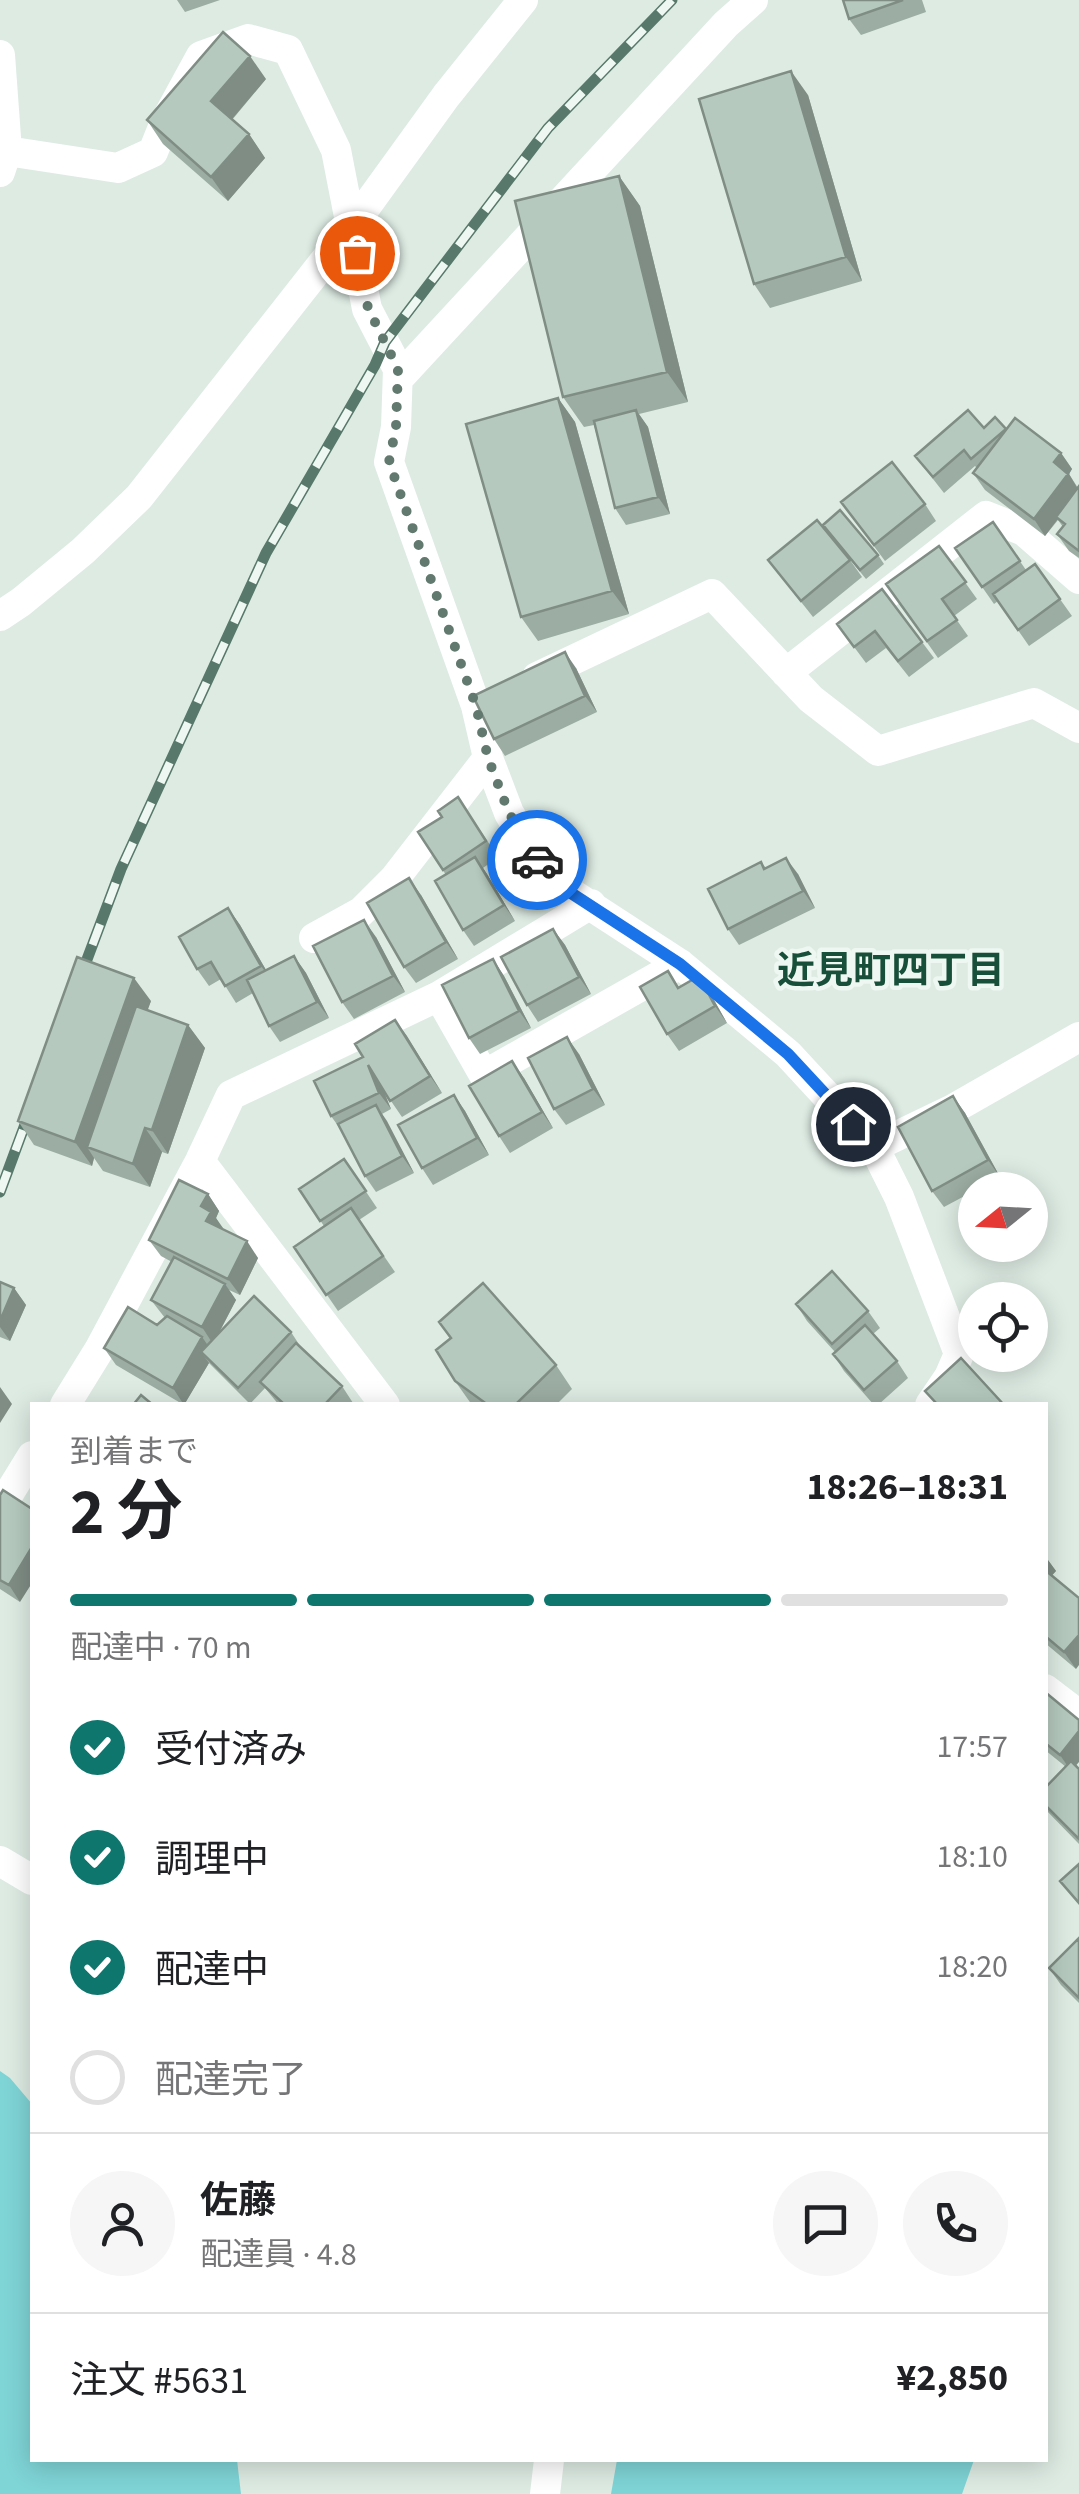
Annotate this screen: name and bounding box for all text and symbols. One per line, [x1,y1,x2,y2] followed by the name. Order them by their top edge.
[315,211,400,296] pin
[330,226,385,281] icon: bag
[487,810,587,910] courier
[510,833,565,888] icon: car
[777,944,1005,998] district label: 近見町四丁目
[811,1082,896,1167] pin
[826,1097,881,1152] icon: home
[958,1172,1048,1262] north arrow
[958,1172,1048,1372] map controls
[958,1282,1048,1372] button: locate
[70,1429,198,1475] text: 到着まで
[806,1460,1008,1514] text: 18:26–18:31
[70,1466,182,1559] text: 2 分
[70,1625,252,1671] text: 配達中 · 70 m
[70,1720,125,1775] icon: check
[155,1723,307,1777] text: 受付済み
[936,1724,1008,1770] text: 17:57
[70,1830,125,1885] icon: check
[155,1833,269,1887] text: 調理中
[936,1834,1008,1880] text: 18:10
[70,1940,125,1995] icon: check
[155,1943,269,1997] text: 配達中
[936,1944,1008,1990] text: 18:20
[155,2053,307,2107] text: 配達完了
[70,2171,175,2276] button: person
[773,2171,878,2276] button: chat
[903,2171,1008,2276] button: phone
[200,2174,276,2228] text: 佐藤
[200,2232,357,2278] text: 配達員 · 4.8
[896,2351,1008,2405] text: ¥2,850
[70,2354,248,2408] text: 注文 #5631

